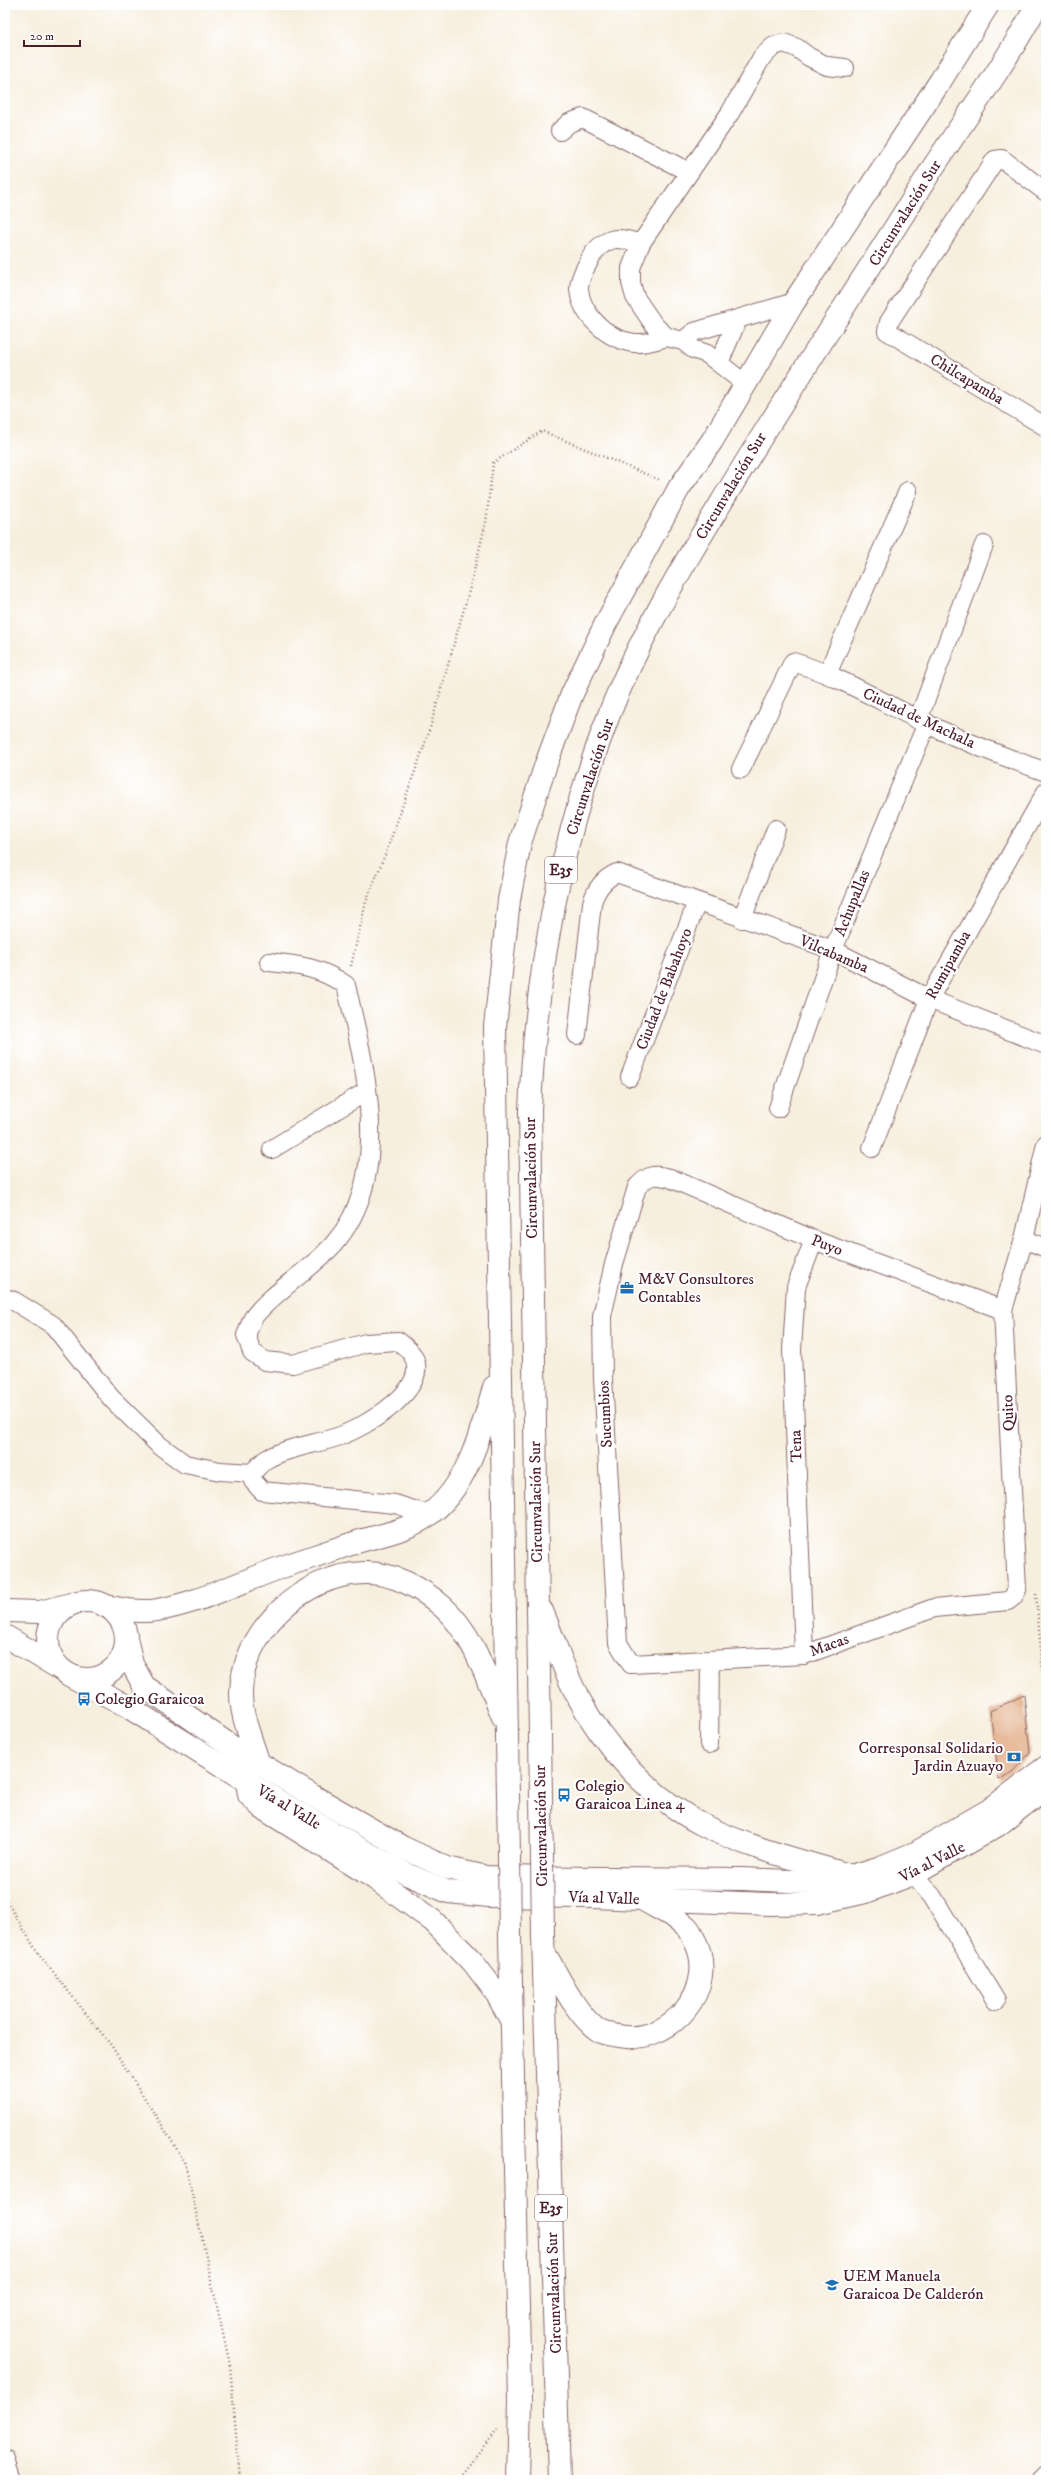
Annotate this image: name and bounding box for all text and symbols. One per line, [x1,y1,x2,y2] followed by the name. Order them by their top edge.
[24,22,80,48] scale bar
[30,29,54,44] text: 20 m
[864,156,946,270] street label: Circunvalación Sur
[926,349,1008,409] street label: Chilcapamba
[691,429,771,543] street label: Circunvalación Sur
[860,683,979,753] street label: Ciudad de Machala
[562,716,618,838] street label: Circunvalación Sur
[545,857,577,883] road number: E35
[830,867,874,939] street label: Achupallas
[632,925,697,1053] street label: Ciudad de Babahoyo
[921,927,975,1003] street label: Rumipamba
[796,930,872,978] street label: Vilcabamba
[520,1117,542,1239] street label: Circunvalación Sur
[808,1230,846,1260] street label: Puyo
[638,1269,754,1307] place label: M&V Consultores Contables
[619,1280,635,1296] office icon: M&V Consultores Contables
[593,1380,617,1448] street label: Sucumbios
[997,1394,1019,1432] street label: Quito
[785,1429,807,1462] street label: Tena
[525,1441,547,1563] street label: Circunvalación Sur
[807,1629,851,1661] street label: Macas
[95,1689,204,1709] place label: Colegio Garaicoa
[76,1691,92,1707] bus stop icon: Colegio Garaicoa
[859,1738,1003,1776] place label: Corresponsal Solidario Jardin Azuayo
[1006,1749,1022,1765] bank icon: Corresponsal Solidario Jardin Azuayo
[530,1765,552,1887] street label: Circunvalación Sur
[575,1776,686,1814] place label: Colegio Garaicoa Linea 4
[252,1780,325,1834] street label: Vía al Valle
[556,1787,572,1803] bus stop icon: Colegio Garaicoa Linea 4
[895,1837,969,1888] street label: Vía al Valle
[567,1887,640,1909] street label: Vía al Valle
[535,2195,567,2221] road number: E35
[542,2232,566,2354] street label: Circunvalación Sur
[843,2266,984,2304] place label: UEM Manuela Garaicoa De Calderón
[824,2277,840,2293] school or university icon: UEM Manuela Garaicoa De Calderón

